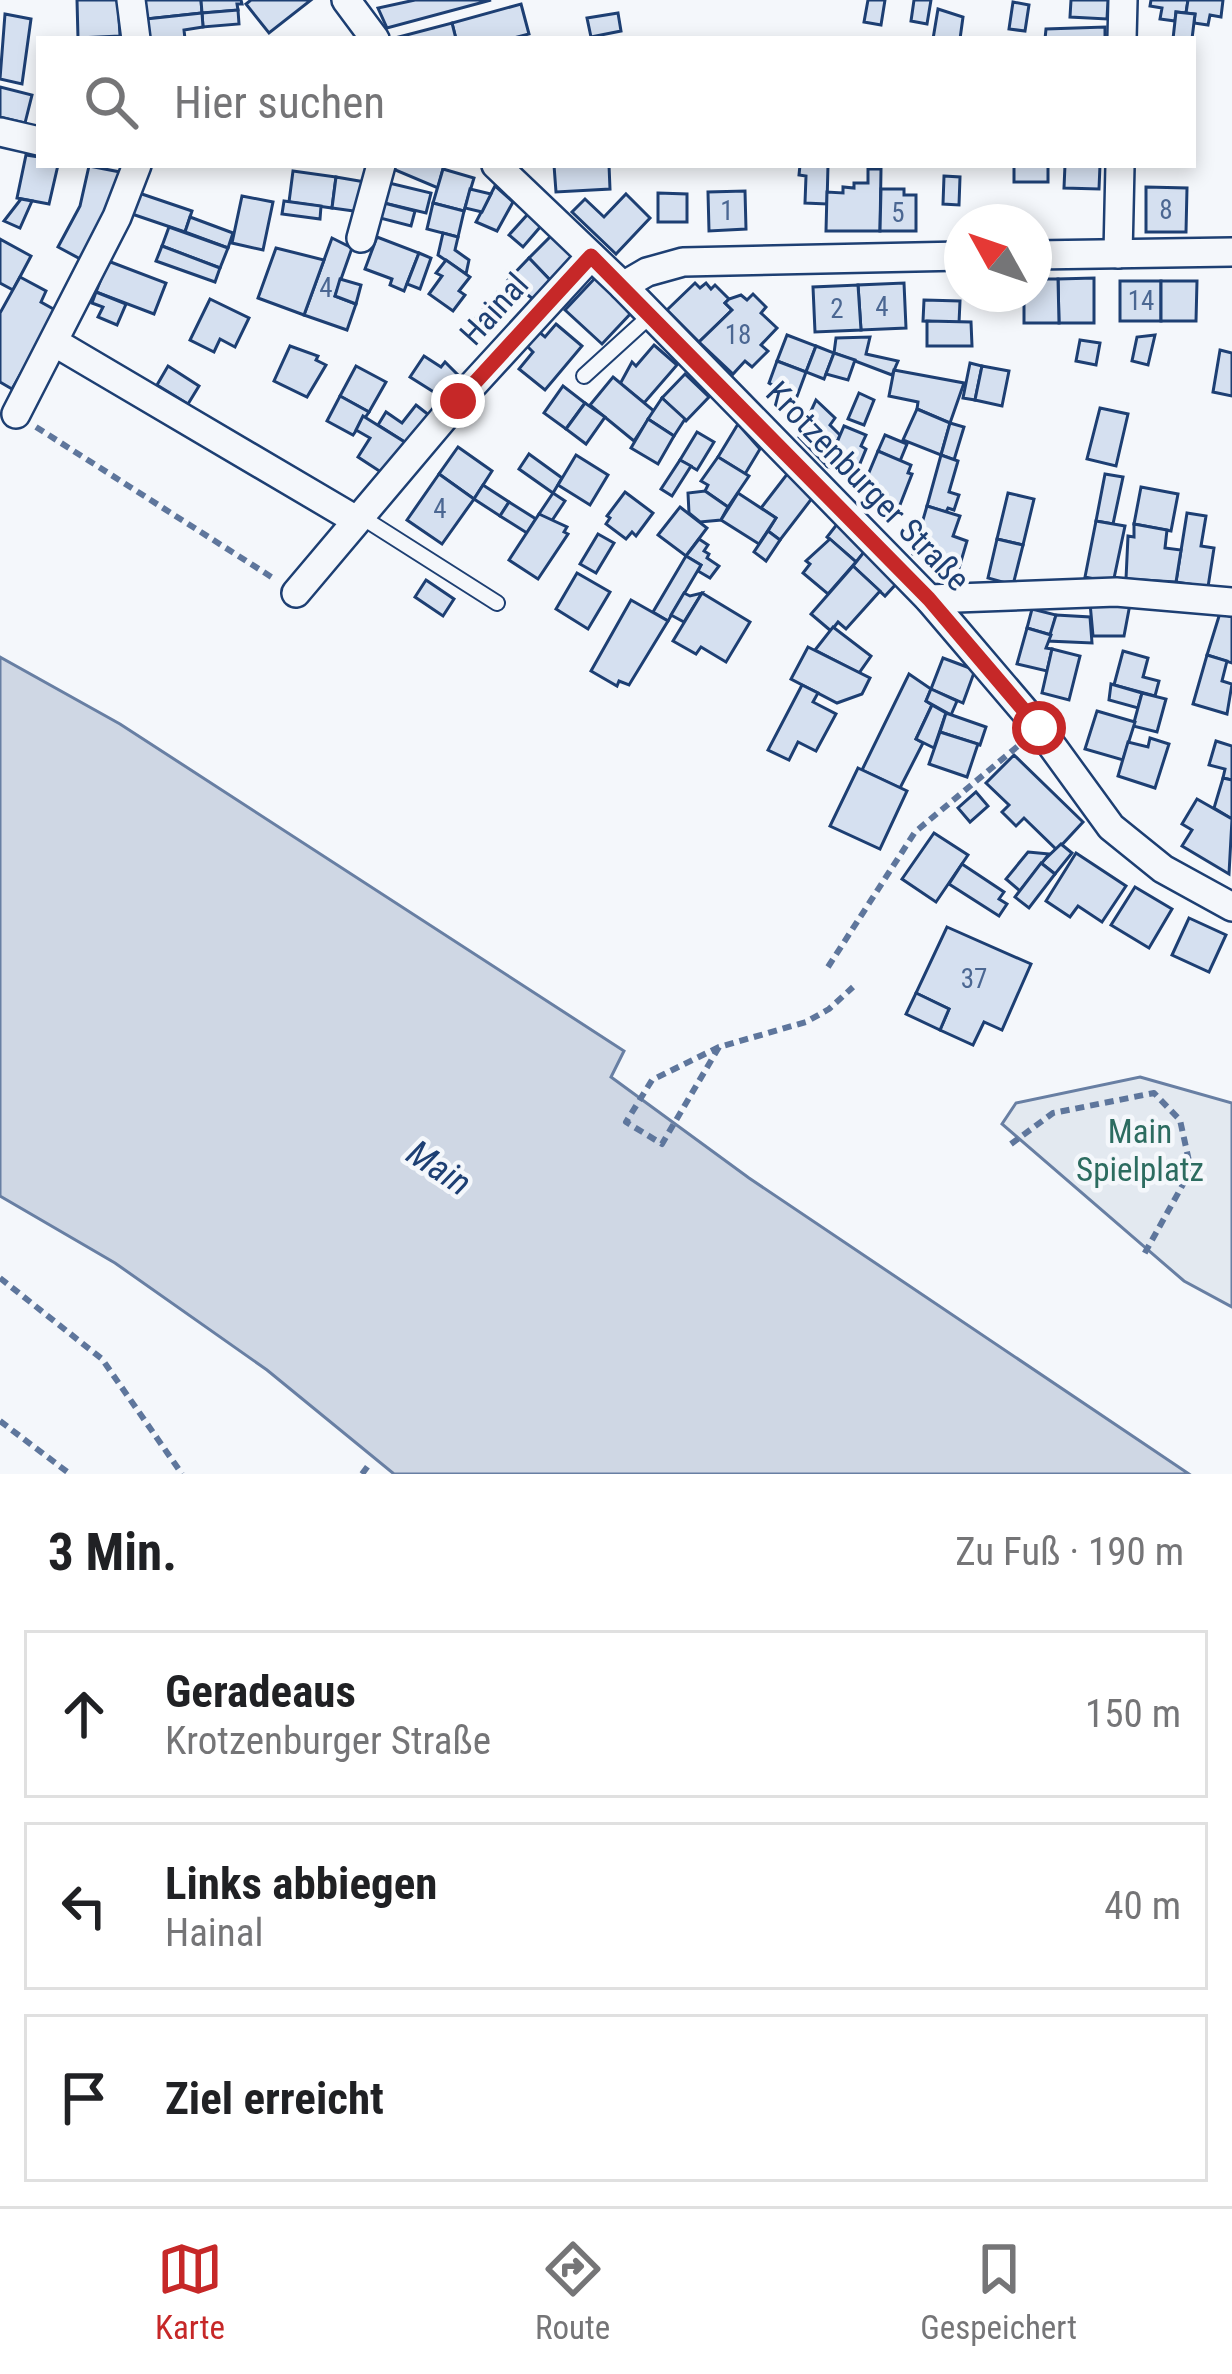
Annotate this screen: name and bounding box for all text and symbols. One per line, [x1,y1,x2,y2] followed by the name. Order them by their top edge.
[36,36,1196,168] search box
[78,69,144,135] icon: search
[174,76,385,129] text: Hier suchen
[1159,194,1173,226] house number: 8
[720,195,734,227] house number: 1
[891,197,905,229] house number: 5
[944,204,1052,312] north arrow
[452,265,536,353] street label: Hainal
[319,272,333,304] house number: 4
[1128,285,1154,317] house number: 14
[875,291,889,323] house number: 4
[830,293,844,325] house number: 2
[725,319,751,351] house number: 18
[758,373,978,599] street label: Krotzenburger Straße
[431,374,485,428] route end
[433,493,447,525] house number: 4
[1012,701,1066,755] route start
[961,963,987,995] house number: 37
[1076,1112,1204,1189] park label: Main Spielplatz
[399,1132,479,1204] water label: Main
[48,1523,177,1582] text: 3 Min.
[955,1529,1184,1575] text: Zu Fuß · 190 m
[165,1665,356,1718] text: Geradeaus
[51,1681,117,1747] icon: ahead
[1085,1691,1181,1737] text: 150 m
[165,1718,491,1764] text: Krotzenburger Straße
[165,1857,437,1910] text: Links abbiegen
[51,1873,117,1939] icon: left
[1104,1883,1181,1929] text: 40 m
[165,1910,263,1956] text: Hainal
[51,2065,117,2131] icon: arrive
[165,2072,384,2125] text: Ziel erreicht
[155,2236,225,2347] tab: Karte
[535,2236,610,2347] tab: Route
[920,2236,1077,2347] tab: Gespeichert

